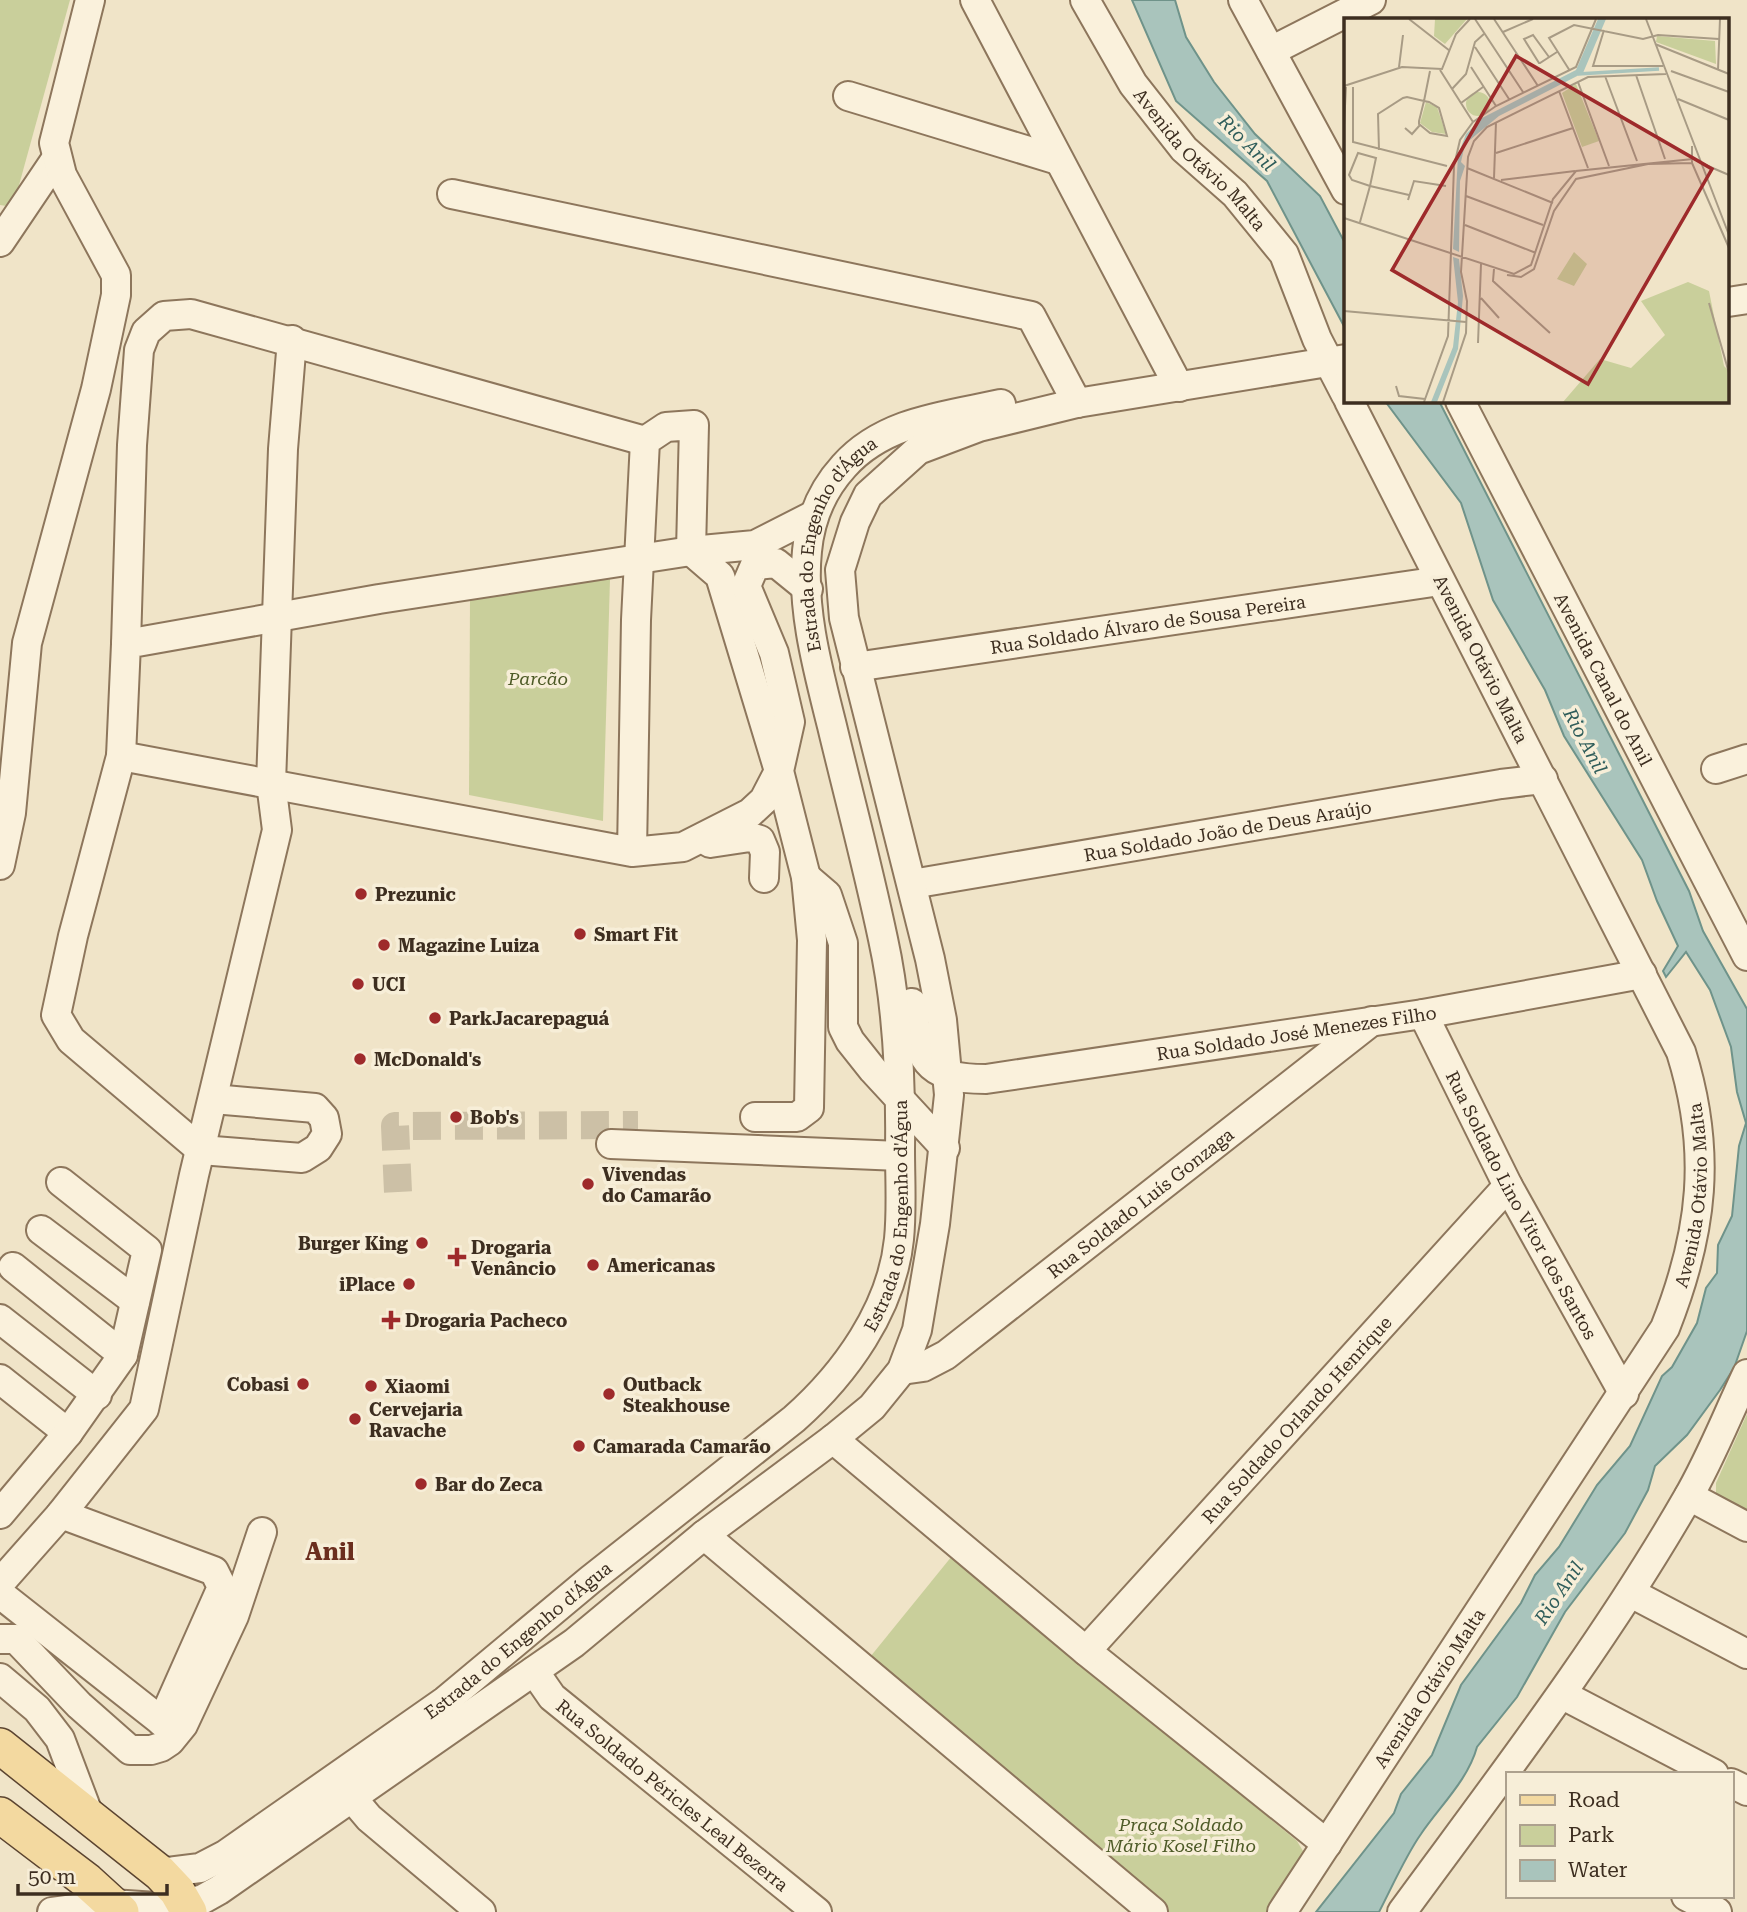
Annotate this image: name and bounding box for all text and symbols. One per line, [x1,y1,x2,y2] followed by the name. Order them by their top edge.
[1344,18,1730,402] inset map
[1130,84,1271,235] street label: Avenida Otávio Malta
[1213,109,1280,176] water label: Rio Anil
[795,432,881,654] street label: Estrada do Engenho d'Água
[1429,571,1533,747] street label: Avenida Otávio Malta
[1550,589,1657,770] street label: Avenida Canal do Anil
[989,590,1307,658] street label: Rua Soldado Álvaro de Sousa Pereira
[507,668,568,689] park label: Parcão
[1558,703,1612,778] water label: Rio Anil
[1082,796,1373,865] street label: Rua Soldado João de Deus Araújo
[375,884,456,905] place label: Prezunic
[353,886,369,902] marker: Prezunic
[594,924,678,945] place label: Smart Fit
[572,926,588,942] marker: Smart Fit
[398,935,540,956] place label: Magazine Luiza
[376,937,392,953] marker: Magazine Luiza
[372,974,406,995] place label: UCI
[350,976,366,992] marker: UCI
[1155,1001,1438,1064] street label: Rua Soldado José Menezes Filho
[449,1008,610,1029] place label: ParkJacarepaguá
[427,1010,443,1026] marker: ParkJacarepaguá
[374,1049,481,1070] place label: McDonald's
[352,1051,368,1067] marker: McDonald's
[1442,1067,1602,1343] street label: Rua Soldado Lino Vitor dos Santos
[859,1100,911,1335] street label: Estrada do Engenho d'Água
[1670,1101,1710,1290] street label: Avenida Otávio Malta
[470,1107,519,1128] place label: Bob's
[448,1109,464,1125] marker: Bob's
[1043,1123,1238,1282] street label: Rua Soldado Luís Gonzaga
[602,1164,712,1206] place label: Vivendas do Camarão
[580,1176,596,1192] marker: Vivendas do Camarão
[298,1233,409,1254] place label: Burger King
[414,1235,430,1251] marker: Burger King
[471,1237,556,1279] place label: Drogaria Venâncio
[449,1249,465,1265] marker: Drogaria Venâncio
[607,1255,715,1276] place label: Americanas
[585,1257,601,1273] marker: Americanas
[339,1274,395,1295] place label: iPlace
[401,1276,417,1292] marker: iPlace
[405,1310,568,1331] place label: Drogaria Pacheco
[1197,1311,1396,1527] street label: Rua Soldado Orlando Henrique
[383,1312,399,1328] marker: Drogaria Pacheco
[227,1374,289,1395] place label: Cobasi
[623,1374,731,1416] place label: Outback Steakhouse
[295,1376,311,1392] marker: Cobasi
[385,1376,450,1397] place label: Xiaomi
[363,1378,379,1394] marker: Xiaomi
[601,1386,617,1402] marker: Outback Steakhouse
[369,1399,463,1441] place label: Cervejaria Ravache
[347,1411,363,1427] marker: Cervejaria Ravache
[593,1436,771,1457] place label: Camarada Camarão
[571,1438,587,1454] marker: Camarada Camarão
[435,1474,543,1495] place label: Bar do Zeca
[413,1476,429,1492] marker: Bar do Zeca
[305,1538,355,1566] district label: Anil
[420,1557,616,1723] street label: Estrada do Engenho d'Água
[1529,1557,1589,1630] water label: Rio Anil
[1369,1604,1489,1771] street label: Avenida Otávio Malta
[552,1695,793,1895] street label: Rua Soldado Péricles Leal Bezerra
[1506,1772,1733,1898] legend
[1568,1788,1620,1812] text: Road
[1105,1814,1256,1856] park label: Praça Soldado Mário Kosel Filho
[1568,1823,1614,1847] text: Park
[18,1853,166,1897] scale bar
[1568,1858,1628,1882] text: Water
[28,1865,76,1889] text: 50 m

